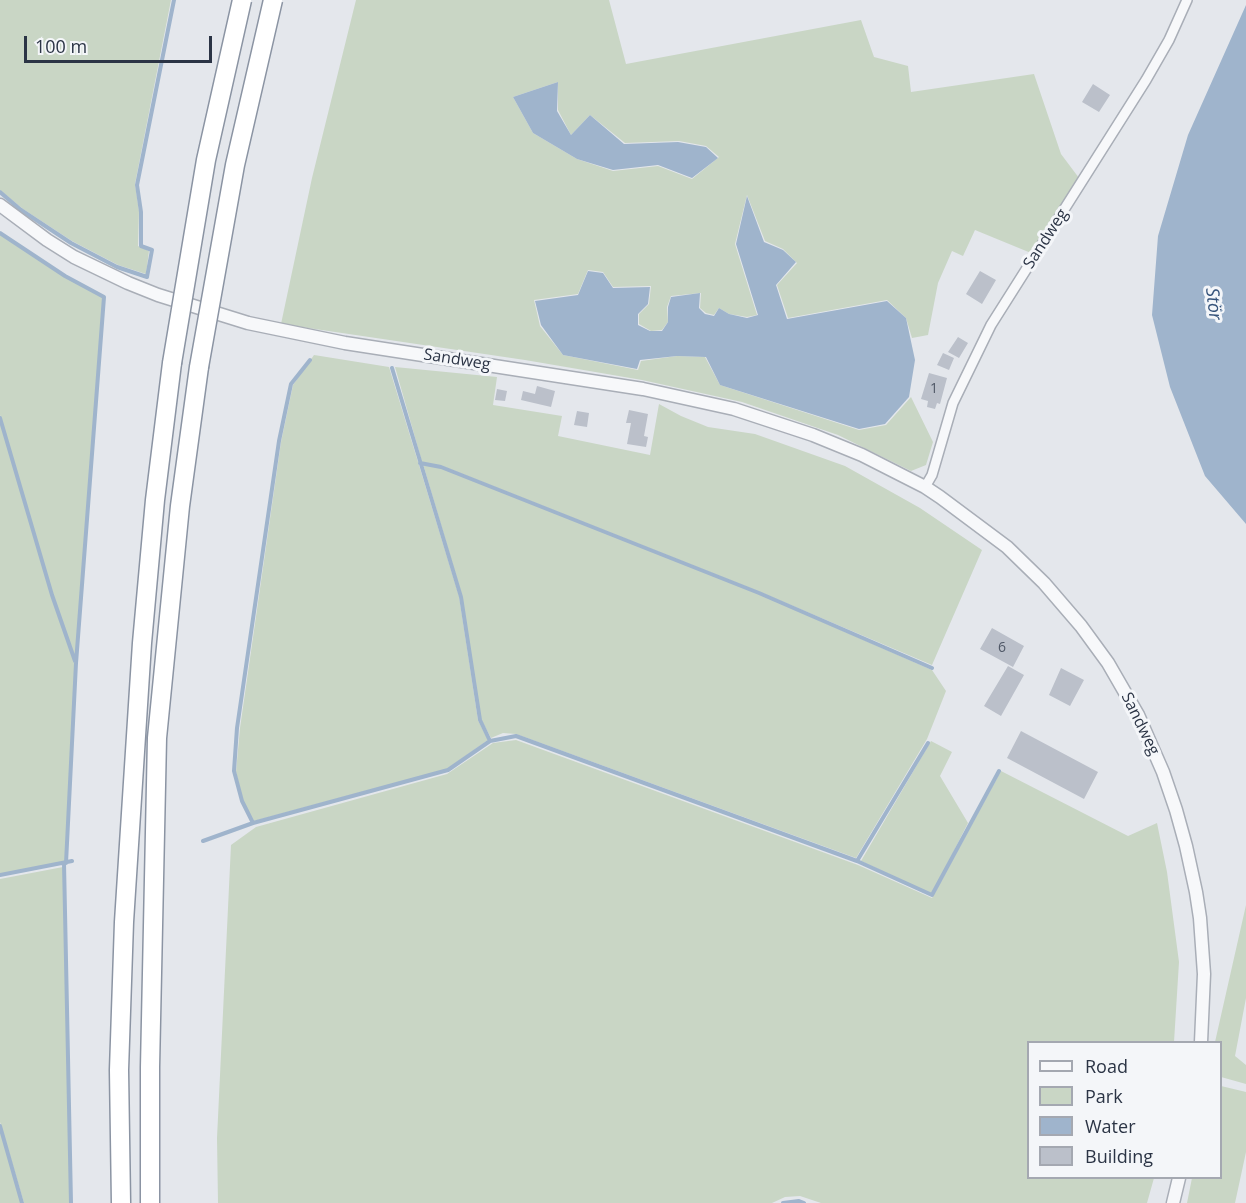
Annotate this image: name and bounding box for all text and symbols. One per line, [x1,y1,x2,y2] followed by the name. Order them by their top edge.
[27,24,214,62] scale bar
[35,34,87,58] text: 100 m
[1020,206,1072,272] street label: Sandweg
[1200,287,1226,321] water label: Stör
[422,345,492,375] street label: Sandweg
[930,381,938,397] house number: 1
[998,640,1006,656] house number: 6
[1117,690,1163,758] street label: Sandweg
[1027,1041,1222,1179] legend
[1085,1054,1128,1078] text: Road
[1085,1084,1123,1108] text: Park
[1085,1114,1136,1138] text: Water
[1085,1144,1153,1168] text: Building

